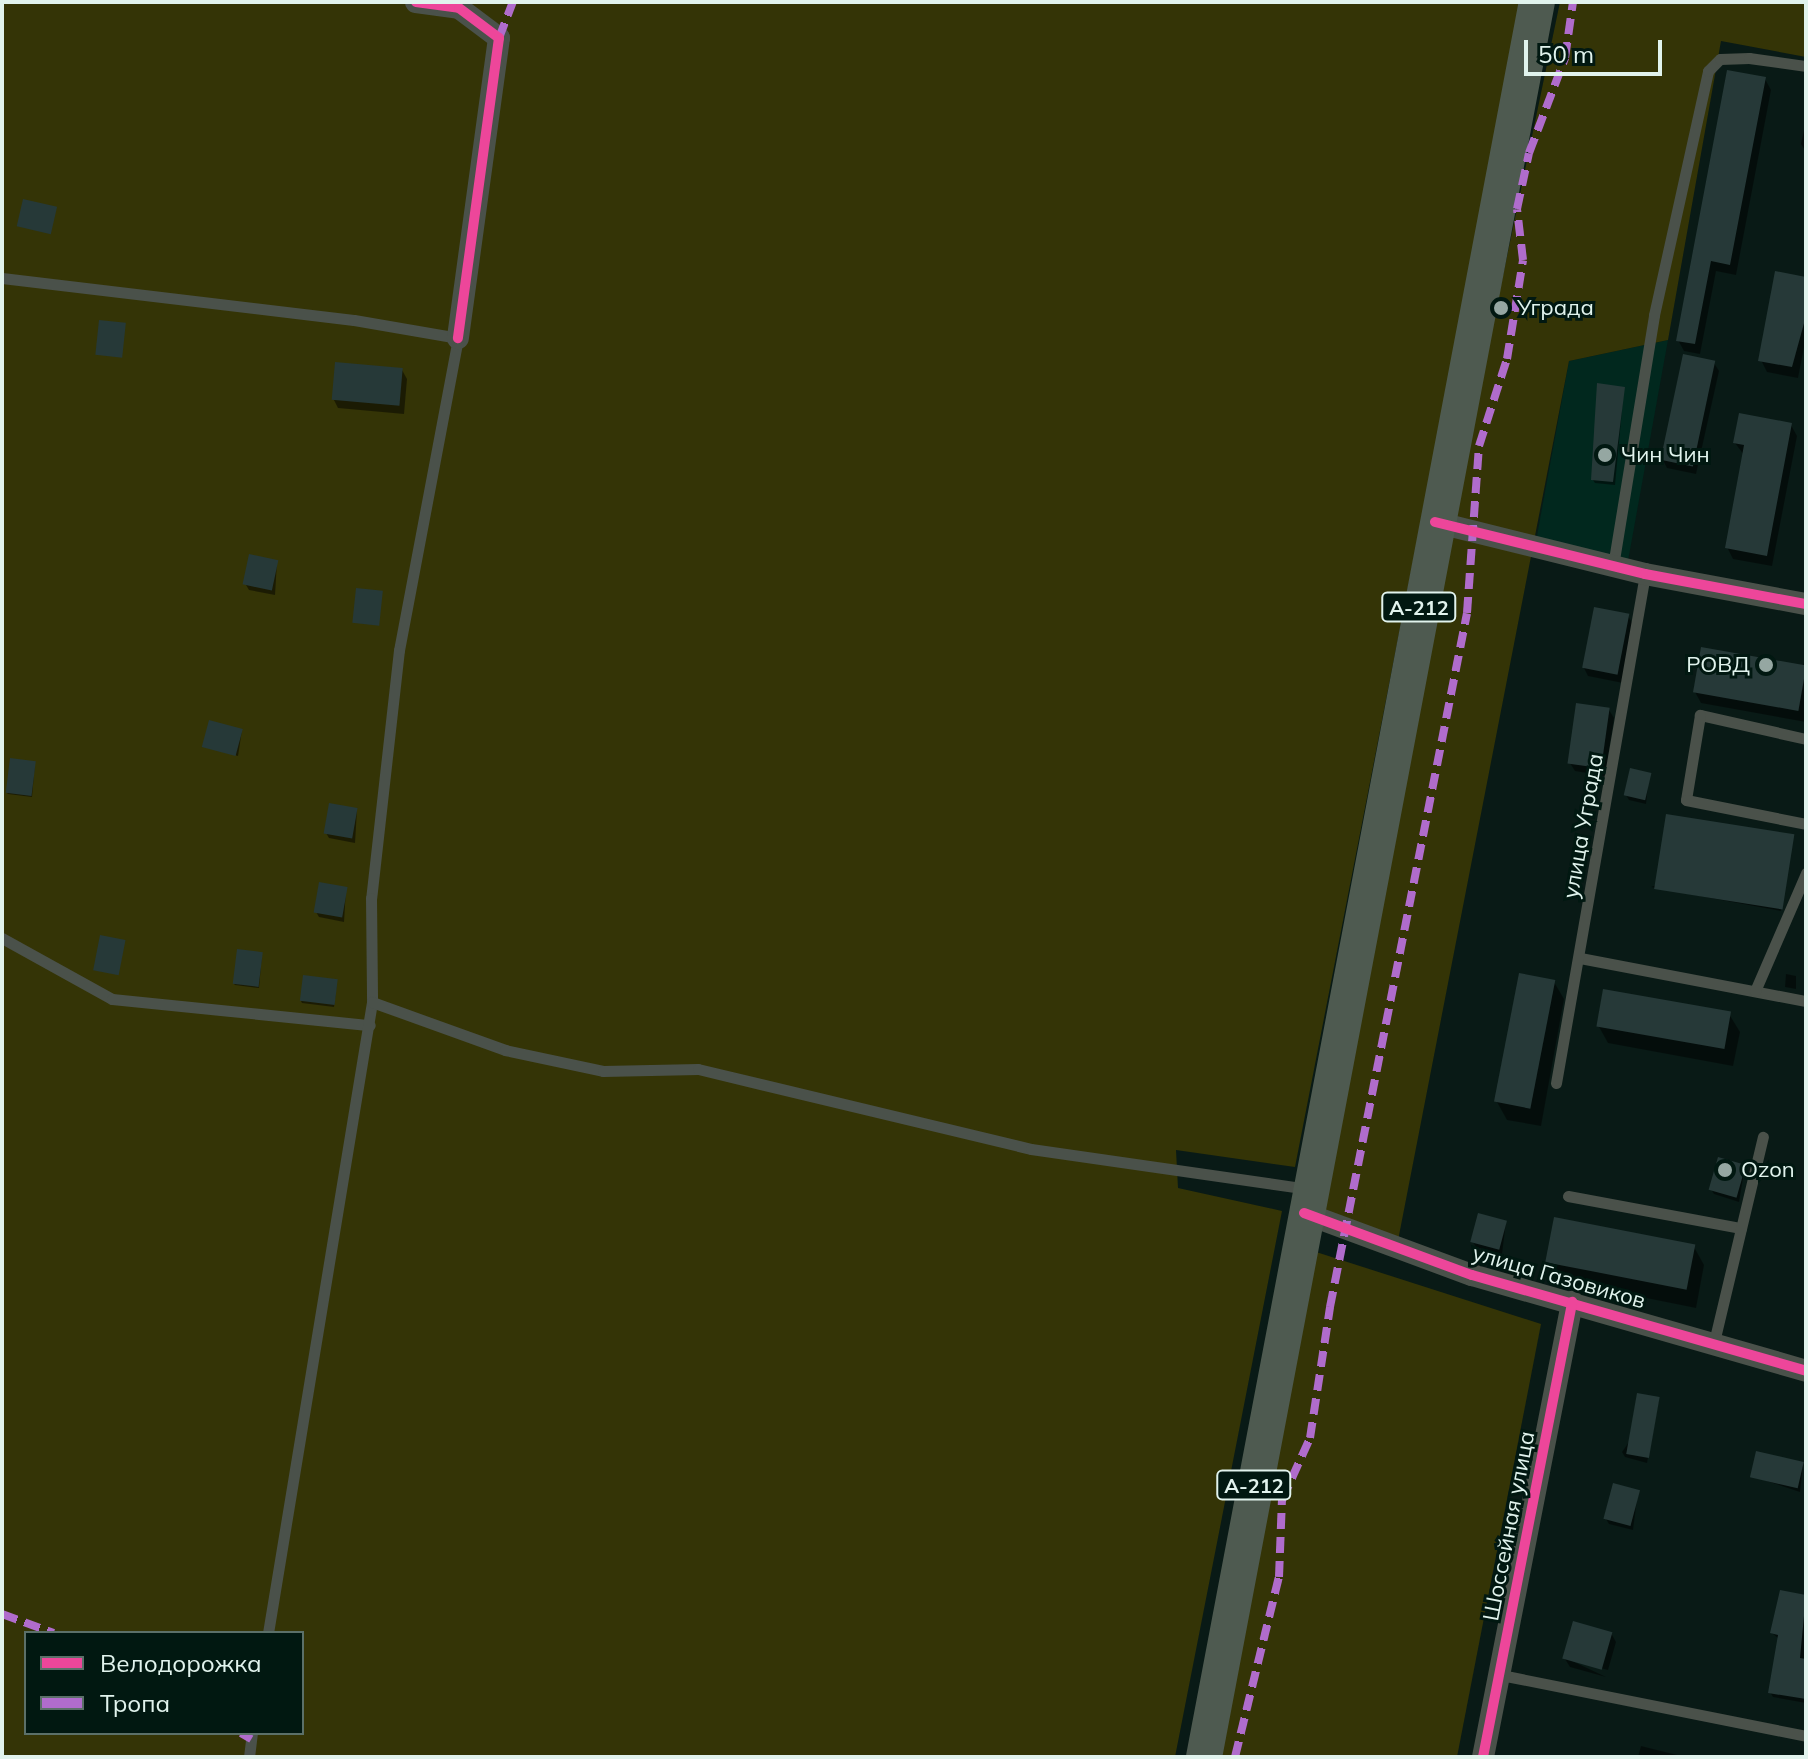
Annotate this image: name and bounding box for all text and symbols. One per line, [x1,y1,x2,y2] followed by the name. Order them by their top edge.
[1528,24,1666,74] scale bar
[1538,39,1594,69] text: 50 m
[1517,295,1594,321] place label: Уграда
[1492,299,1510,317] marker: Уграда
[1621,442,1710,468] place label: Чин Чин
[1596,446,1614,464] marker: Чин Чин
[1381,591,1457,623] road number: А-212
[1686,652,1750,678] place label: РОВД
[1757,656,1775,674] marker: РОВД
[1557,751,1609,901] street label: улица Уграда
[1741,1157,1795,1183] place label: Ozon
[1716,1161,1734,1179] marker: Ozon
[1469,1240,1649,1314] street label: улица Газовиков
[1478,1429,1540,1623] street label: Шоссейная улица
[1216,1469,1292,1501] road number: А-212
[24,1631,304,1735] legend
[100,1648,262,1678] text: Велодорожка
[100,1688,170,1718] text: Тропа

